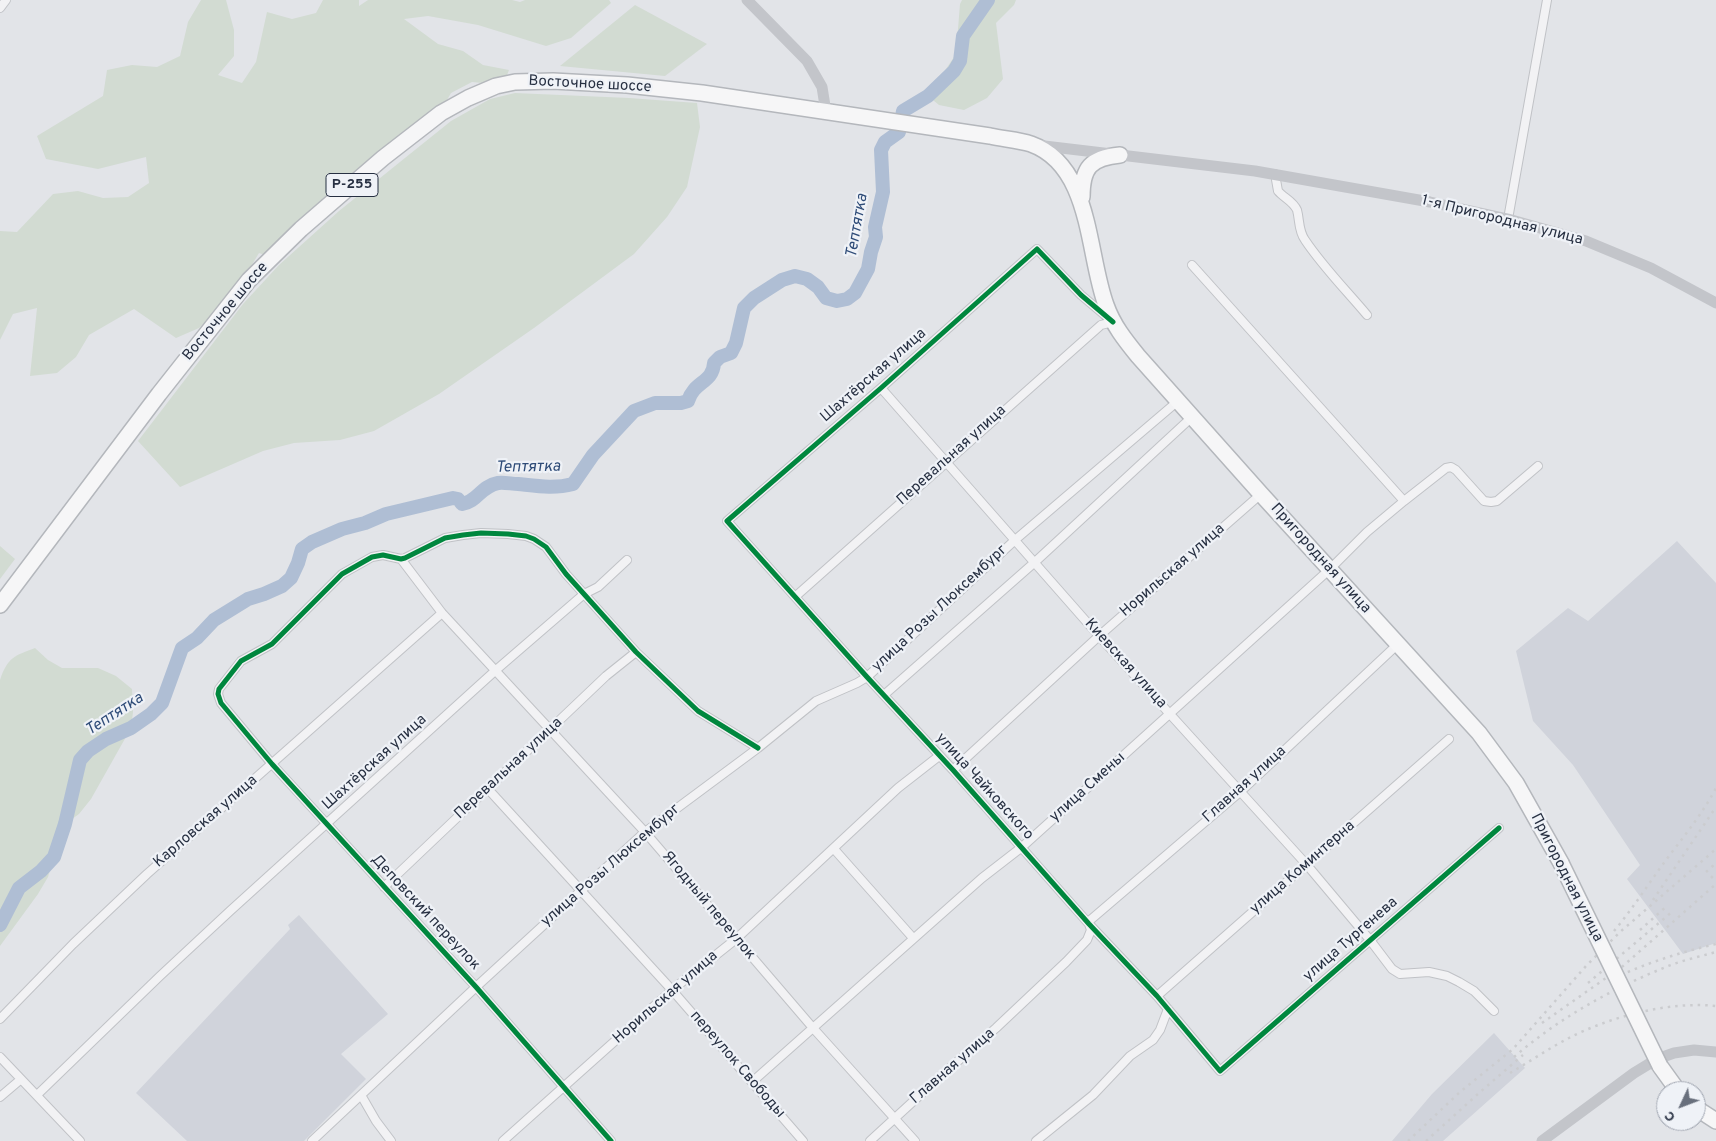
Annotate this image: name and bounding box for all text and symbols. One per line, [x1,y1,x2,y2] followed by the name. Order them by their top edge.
[528,73,652,97] street label: Восточное шоссе
[326,174,378,196] road number: Р-255
[843,192,873,260] water label: Тептятка
[1420,192,1584,250] street label: 1-я Пригородная улица
[180,259,272,365] street label: Восточное шоссе
[817,325,931,427] street label: Шахтёрская улица
[894,402,1010,510] street label: Перевальная улица
[495,458,561,478] water label: Тептятка
[1266,500,1374,618] street label: Пригородная улица
[1117,521,1229,621] street label: Норильская улица
[869,542,1011,676] street label: улица Розы Люксембург
[1080,615,1170,713] street label: Киевская улица
[83,689,147,741] water label: Тептятка
[319,711,431,815] street label: Шахтёрская улица
[451,714,567,824] street label: Перевальная улица
[931,730,1037,844] street label: улица Чайковского
[1200,743,1290,827] street label: Главная улица
[1047,749,1129,827] street label: улица Смены
[150,772,262,872] street label: Карловская улица
[538,801,684,931] street label: улица Розы Люксембург
[1526,811,1606,945] street label: Пригородная улица
[1247,818,1359,918] street label: улица Коминтерна
[657,848,759,964] street label: Ягодный переулок
[367,851,483,975] street label: Деповский переулок
[1300,894,1402,986] street label: улица Тургенева
[610,948,722,1048] street label: Норильская улица
[685,1008,789,1122] street label: переулок Свободы
[907,1025,999,1109] street label: Главная улица
[1656,1081,1706,1131] north arrow
[1661,1107,1680,1125] text: С

